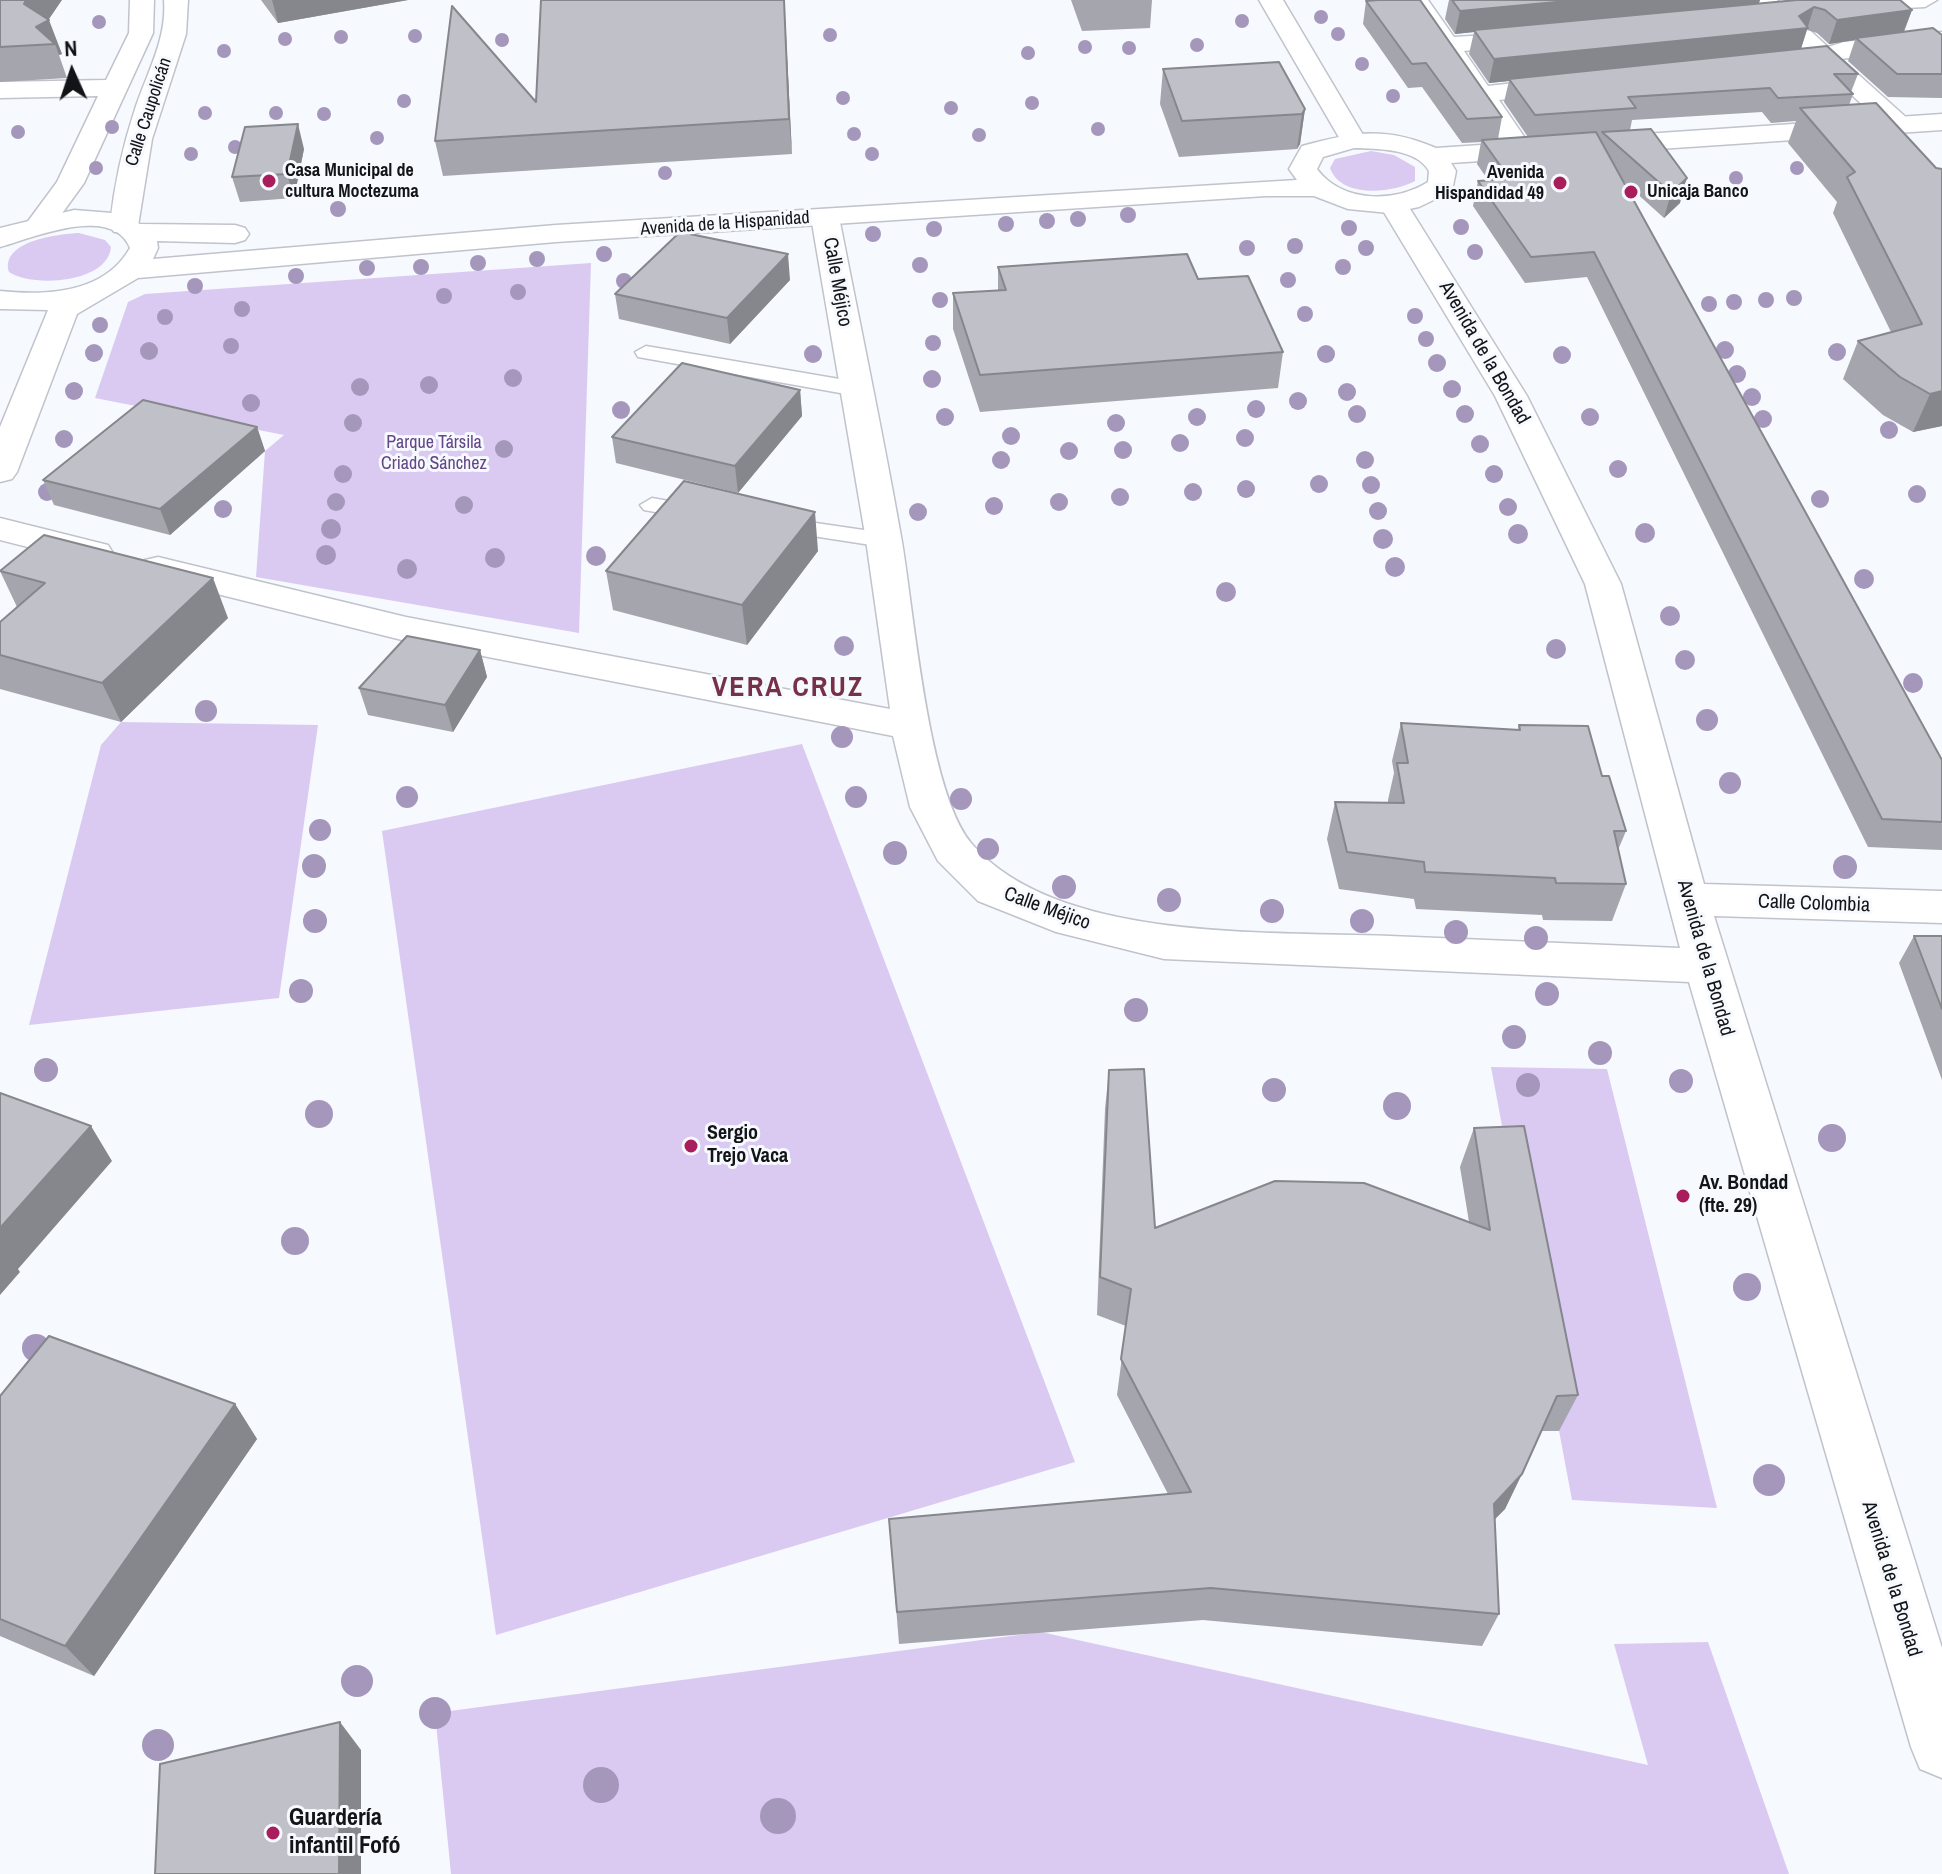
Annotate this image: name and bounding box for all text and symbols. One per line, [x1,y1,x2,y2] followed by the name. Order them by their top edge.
[32,32,112,112] north arrow
[63,33,78,63] text: N
[121,55,177,169] street label: Calle Caupolicán
[285,160,419,202] place label: Casa Municipal de cultura Moctezuma
[1435,162,1544,204] place label: Avenida Hispandidad 49
[260,172,278,190] marker: Casa Municipal de cultura Moctezuma
[1551,174,1569,192] marker: Avenida Hispandidad 49
[1647,181,1749,203] place label: Unicaja Banco
[1622,183,1640,201] marker: Unicaja Banco
[640,207,810,241] street label: Avenida de la Hispanidad
[817,235,857,329] street label: Calle Méjico
[1433,277,1535,429] street label: Avenida de la Bondad
[381,432,487,474] park label: Parque Társila Criado Sánchez
[712,671,864,705] district label: VERA CRUZ
[1671,877,1739,1039] street label: Avenida de la Bondad
[1001,882,1093,936] street label: Calle Méjico
[1758,890,1870,918] street label: Calle Colombia
[707,1122,788,1169] place label: Sergio Trejo Vaca
[682,1137,700,1155] marker: Sergio Trejo Vaca
[1699,1172,1788,1219] place label: Av. Bondad (fte. 29)
[1674,1187,1692,1205] marker: Av. Bondad (fte. 29)
[1856,1498,1926,1660] street label: Avenida de la Bondad
[289,1805,401,1861] place label: Guardería infantil Fofó
[264,1824,282,1842] marker: Guardería infantil Fofó

